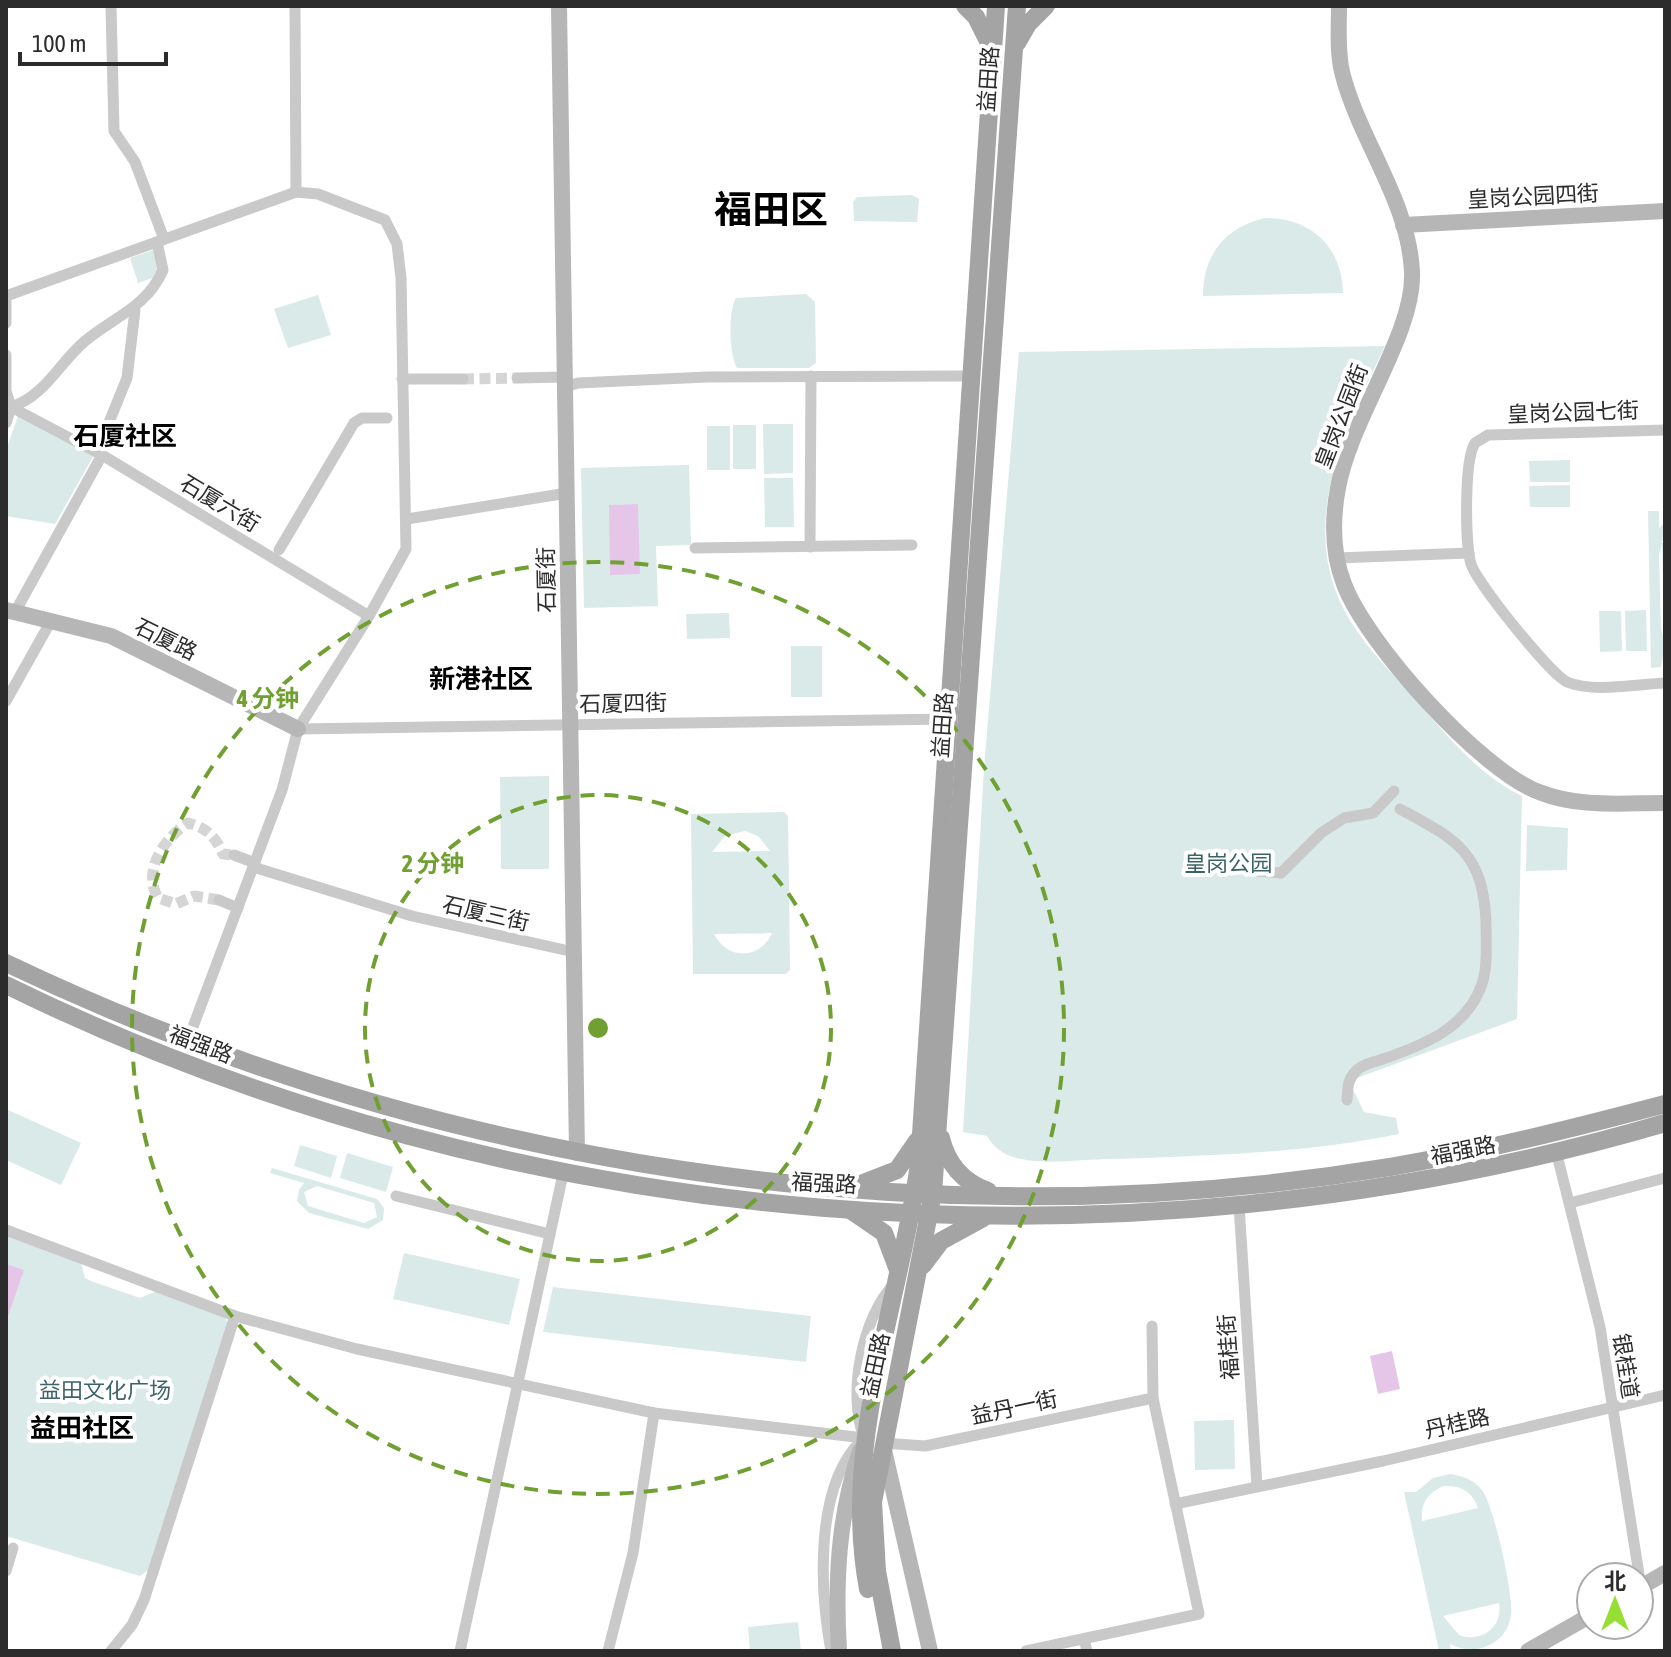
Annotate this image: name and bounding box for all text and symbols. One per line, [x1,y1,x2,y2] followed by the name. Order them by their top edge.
[20,16,166,66] scale bar
[32,30,86,57] text: 100 m
[973,45,1003,113] street label: 益田路
[1466,180,1600,212] street label: 皇岗公园四街
[714,188,828,231] district label: 福田区
[1309,360,1373,472] street label: 皇岗公园街
[1507,397,1639,427] street label: 皇岗公园七街
[73,421,177,451] district label: 石厦社区
[176,469,264,537] street label: 石厦六街
[532,547,560,613] street label: 石厦街
[131,613,201,665] street label: 石厦路
[429,664,533,694] district label: 新港社区
[236,685,299,712] text: 4 分钟
[579,689,667,717] street label: 石厦四街
[927,691,957,759] street label: 益田路
[402,850,464,877] text: 2 分钟
[1184,850,1272,876] park label: 皇岗公园
[440,890,532,936] street label: 石厦三街
[584,1014,612,1042] centre of rings
[166,1020,236,1068] street label: 福强路
[1428,1131,1498,1169] street label: 福强路
[790,1168,858,1198] street label: 福强路
[1213,1313,1243,1381] street label: 福桂街
[855,1330,895,1400] street label: 益田路
[1608,1331,1644,1401] street label: 银桂道
[39,1377,171,1403] park label: 益田文化广场
[968,1385,1060,1429] street label: 益丹一街
[1422,1403,1492,1443] street label: 丹桂路
[30,1413,134,1443] district label: 益田社区
[1575,1561,1655,1641] north arrow
[1604,1568,1626,1594] text: 北

